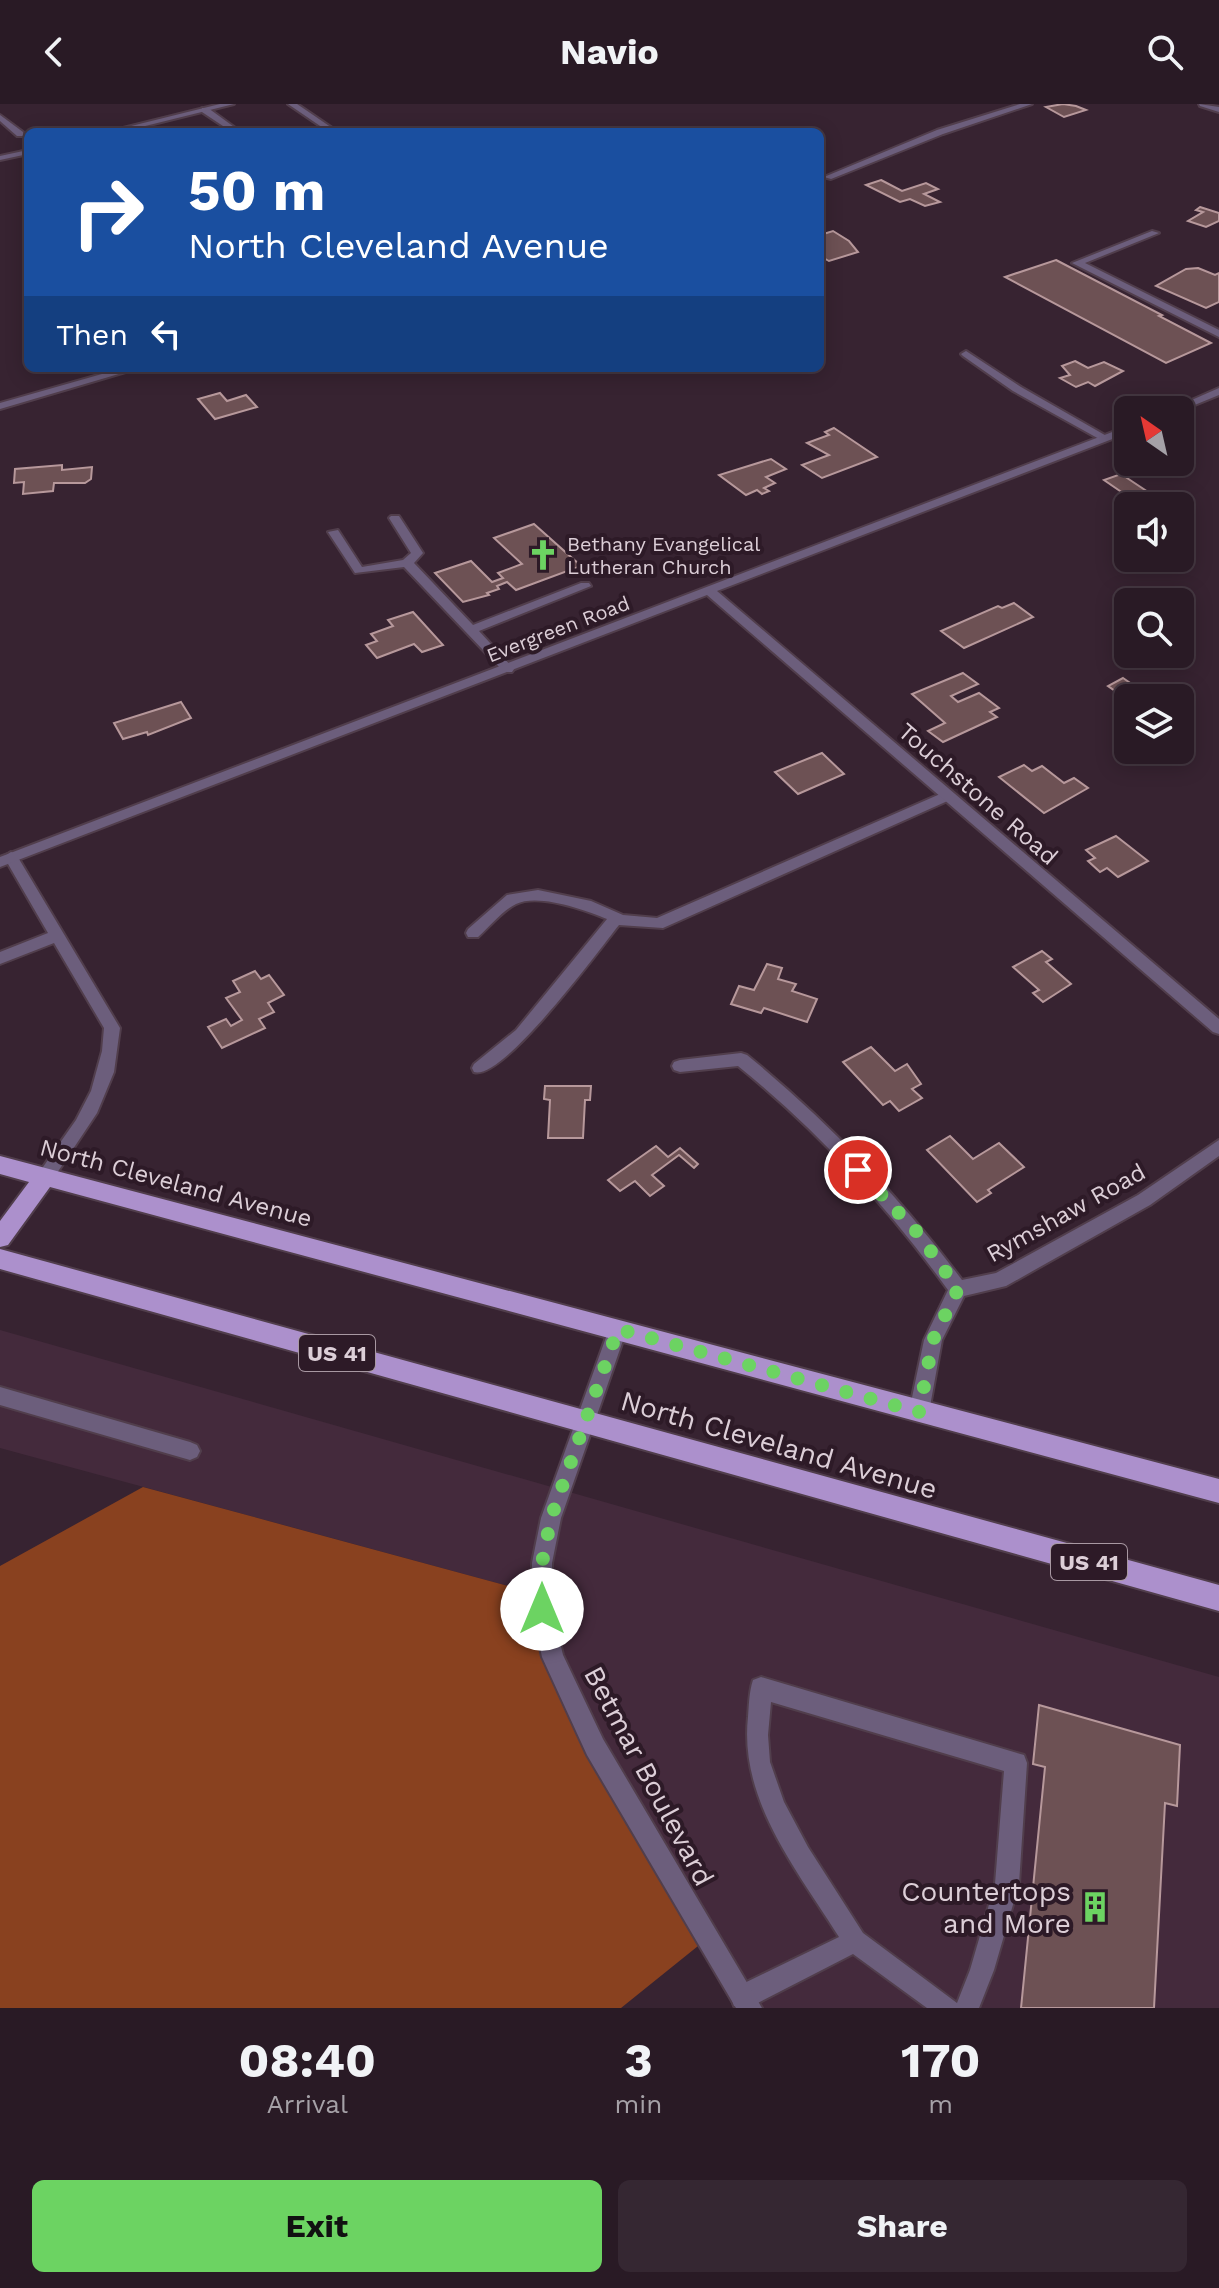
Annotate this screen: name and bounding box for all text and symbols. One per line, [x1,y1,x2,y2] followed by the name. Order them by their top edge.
[32,30,76,74] icon: back
[1143,30,1187,74] icon: search
[560,31,659,73] text: Navio
[188,158,325,224] text: 50 m
[56,160,160,264] icon: right
[188,225,609,267] text: North Cleveland Avenue
[144,312,188,356] icon: left
[56,317,128,352] text: Then
[1114,396,1194,476] north arrow
[1114,396,1194,764] map controls
[1114,492,1194,572] button: sound
[567,532,760,579] place label: Bethany Evangelical Lutheran Church
[526,538,560,572] church icon: Bethany Evangelical Lutheran Church
[1114,588,1194,668] button: search
[483,591,633,667] street label: Evergreen Road
[1114,684,1194,764] button: layers
[893,717,1063,871] street label: Touchstone Road
[37,1133,315,1233] street label: North Cleveland Avenue
[824,1136,892,1204] pin
[836,1148,880,1192] icon: arrive
[982,1158,1150,1268] street label: Rymshaw Road
[299,1335,375,1371] road number: US 41
[617,1384,941,1506] street label: North Cleveland Avenue
[1051,1544,1127,1580] road number: US 41
[500,1567,584,1651] position arrow
[577,1661,721,1891] street label: Betmar Boulevard
[901,1875,1071,1940] place label: Countertops and More
[1078,1890,1112,1924] building icon: Countertops and More
[239,2032,376,2089] text: 08:40
[624,2032,653,2089] text: 3
[901,2032,980,2089] text: 170
[267,2089,348,2119] text: Arrival
[615,2089,662,2119] text: min
[928,2089,953,2119] text: m
[32,2180,602,2272] button: Exit
[618,2180,1187,2272] button: Share

